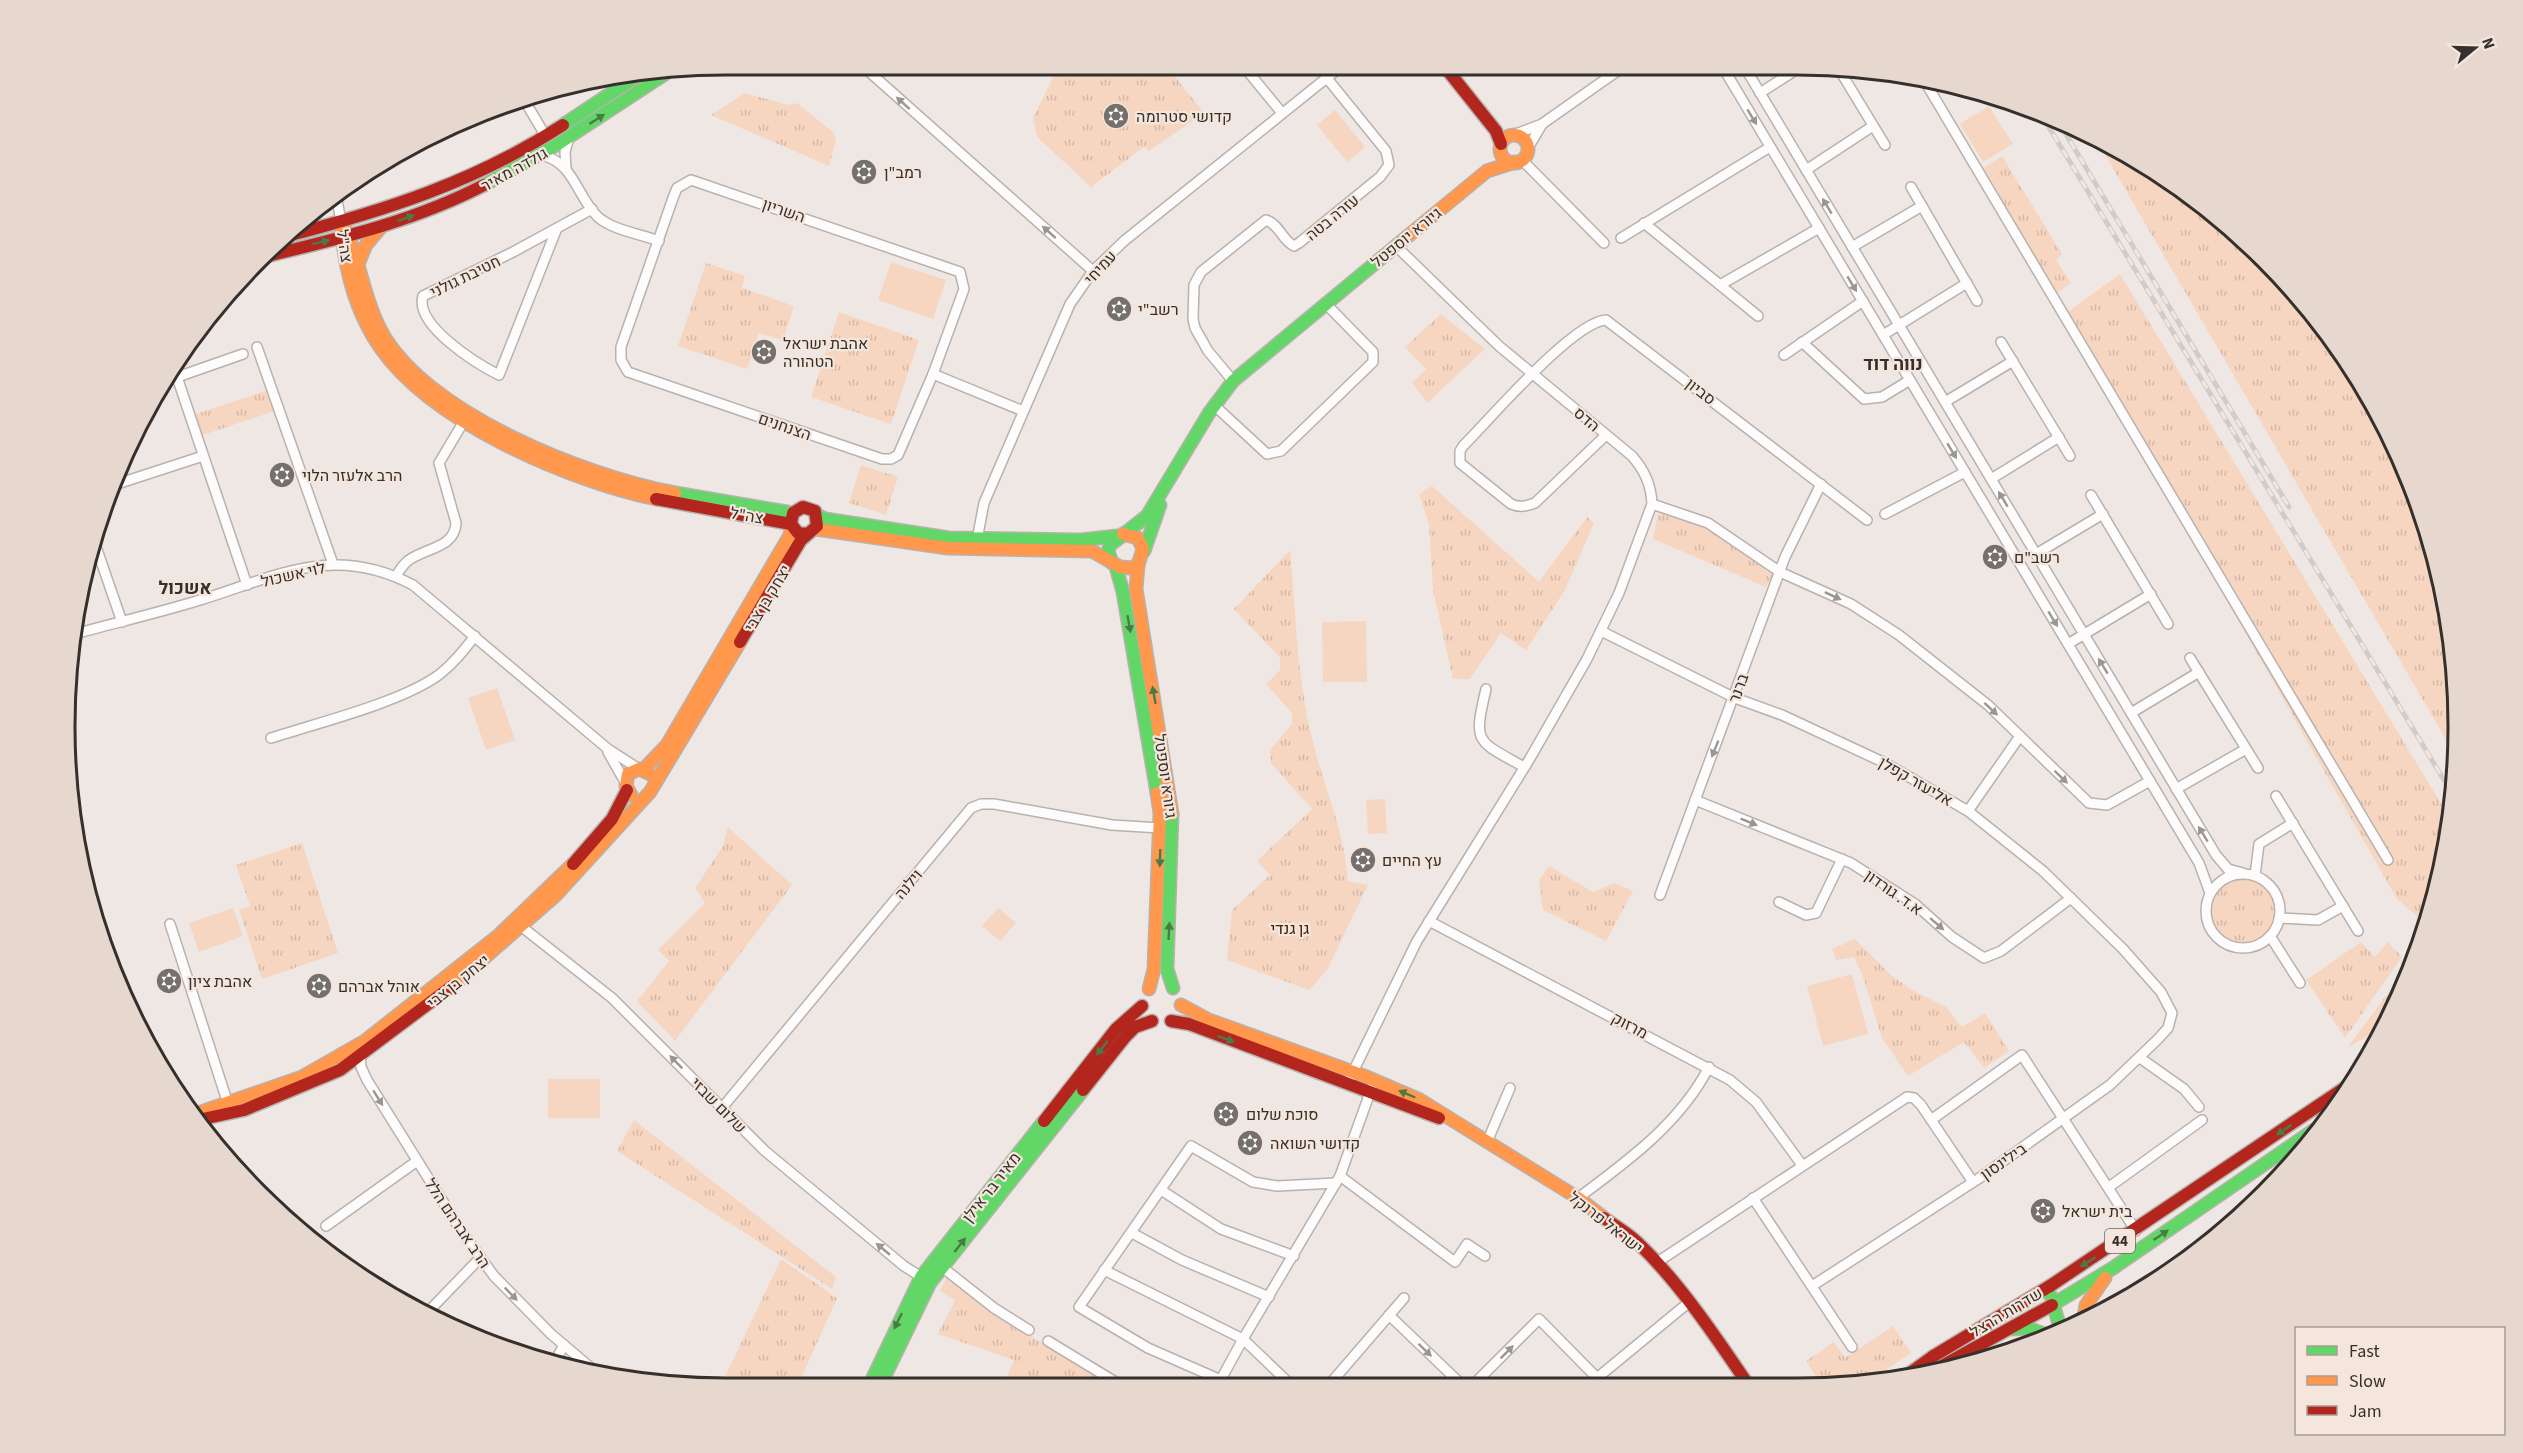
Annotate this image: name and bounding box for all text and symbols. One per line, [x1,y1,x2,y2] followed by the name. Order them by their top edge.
[2445,18,2505,78] north arrow
[2476,35,2500,52] text: N
[896,96,911,110] one-way arrow
[1101,101,1131,131] synagogue icon: קדושי סטרומה
[1136,106,1232,128] place label: קדושי סטרומה
[1747,109,1758,125] one-way arrow
[589,114,605,125] one-way arrow
[477,143,552,197] street label: גולדה מאיר
[849,157,879,187] synagogue icon: רמב"ן
[884,162,922,184] place label: רמב"ן
[1301,189,1364,246] street label: עזרה בטה
[759,193,808,229] street label: השריון
[1822,198,1833,214] one-way arrow
[1367,203,1447,273] street label: גיורא יוספטל
[397,213,415,223] one-way arrow
[1042,225,1057,239] one-way arrow
[331,228,358,265] street label: צה"ל
[312,237,330,247] one-way arrow
[1080,246,1122,289] street label: עמיחי
[427,250,504,303] street label: חטיבת גולני
[1847,276,1858,292] one-way arrow
[1104,294,1134,324] synagogue icon: רשב"י
[1138,299,1179,321] place label: רשב"י
[783,333,868,373] place label: אהבת ישראל הטהורה
[749,337,779,367] synagogue icon: אהבת ישראל הטהורה
[1863,352,1923,377] district label: נווה דוד
[1681,373,1720,411] street label: סביון
[1569,402,1604,437] street label: הדס
[755,408,814,446] street label: הצנחנים
[1947,443,1958,459] one-way arrow
[267,460,297,490] synagogue icon: הרב אלעזר הלוי
[302,465,403,487] place label: הרב אלעזר הלוי
[1997,491,2008,507] one-way arrow
[729,502,765,530] street label: צה"ל
[1980,542,2010,572] synagogue icon: רשב"ם
[2014,547,2060,569] place label: רשב"ם
[259,557,328,593] street label: לוי אשכול
[739,561,797,636] street label: יצחק בן צבי
[159,576,211,601] district label: אשכול
[1825,591,1842,600] one-way arrow
[2047,611,2058,627] one-way arrow
[1125,614,1134,633] one-way arrow
[2098,657,2108,674] one-way arrow
[1723,670,1755,706] street label: ברנר
[1149,686,1158,705] one-way arrow
[1984,701,1998,715] one-way arrow
[1148,733,1182,820] street label: גיורא יוספטל
[1710,740,1719,758] one-way arrow
[1874,752,1957,812] street label: אליעזר קפלן
[2054,770,2069,784] one-way arrow
[1740,817,1758,827] one-way arrow
[2198,826,2209,842] one-way arrow
[1348,845,1378,875] synagogue icon: עץ החיים
[1155,849,1165,868] one-way arrow
[1382,850,1442,872] place label: עץ החיים
[890,865,928,904] street label: וילנה
[1860,865,1927,921] street label: א.ד. גורדון
[1929,917,1944,930] one-way arrow
[1270,918,1310,940] park label: גן גנדי
[1165,921,1174,940] one-way arrow
[423,950,495,1014] street label: יצחק בן צבי
[154,966,184,996] synagogue icon: אהבת ציון
[188,971,252,993] place label: אהבת ציון
[304,971,334,1001] synagogue icon: אוהל אברהם
[338,976,420,998] place label: אוהל אברהם
[1607,1007,1652,1045] street label: מרזוק
[1217,1034,1235,1044] one-way arrow
[1095,1040,1108,1056] one-way arrow
[669,1056,683,1070] one-way arrow
[686,1073,751,1138] street label: שלום שבזי
[1398,1089,1416,1098] one-way arrow
[373,1090,384,1106] one-way arrow
[1211,1099,1241,1129] synagogue icon: סוכת שלום
[1246,1104,1319,1126] place label: סוכת שלום
[2276,1124,2292,1136] one-way arrow
[1235,1128,1265,1158] synagogue icon: קדושי השואה
[1270,1133,1360,1155] place label: קדושי השואה
[1976,1138,2031,1186] street label: בילינסון
[957,1148,1026,1227] street label: מאיר בר אילן
[419,1174,495,1273] street label: הרב אברהם הלל
[1564,1187,1647,1259] street label: ישראל פרנקל
[2028,1196,2058,1226] synagogue icon: בית ישראל
[2062,1201,2133,1223] place label: בית ישראל
[2105,1229,2135,1253] road number: 44
[2153,1229,2169,1241] one-way arrow
[953,1237,966,1252] one-way arrow
[875,1242,891,1255] one-way arrow
[2080,1257,2096,1268] one-way arrow
[1966,1283,2047,1343] street label: שדרות הרצל
[504,1286,518,1301] one-way arrow
[893,1313,902,1330] one-way arrow
[2295,1327,2505,1435] legend
[2349,1339,2380,1364] text: Fast
[1418,1343,1433,1357] one-way arrow
[1499,1345,1513,1359] one-way arrow
[2349,1369,2386,1394] text: Slow
[2349,1399,2382,1424] text: Jam

